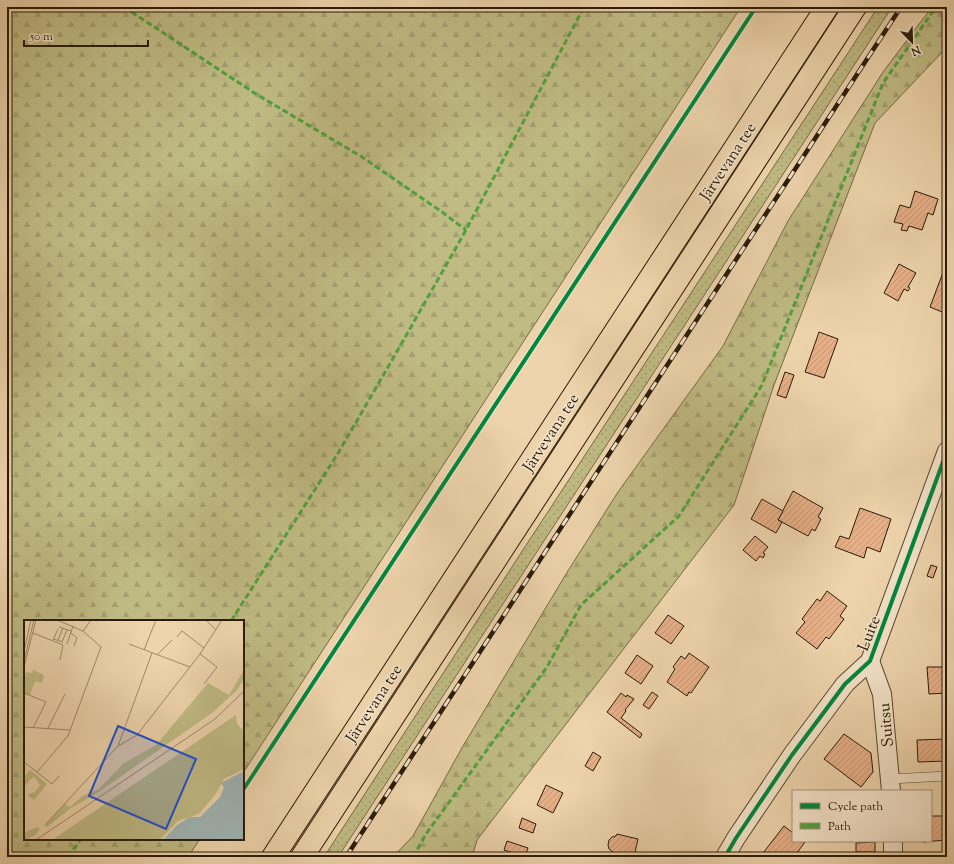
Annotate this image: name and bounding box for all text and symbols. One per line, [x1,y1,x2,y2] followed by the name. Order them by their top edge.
[24,22,148,48] scale bar
[892,22,932,62] north arrow
[29,28,53,46] text: 50 m
[908,41,924,59] text: N
[695,119,763,207] street label: Järvevana tee
[518,390,586,478] street label: Järvevana tee
[853,613,888,655] street label: Luite
[24,620,244,840] inset map
[341,661,409,749] street label: Järvevana tee
[874,702,901,748] street label: Suitsu
[792,790,932,842] legend
[828,798,883,816] text: Cycle path
[828,818,851,836] text: Path

